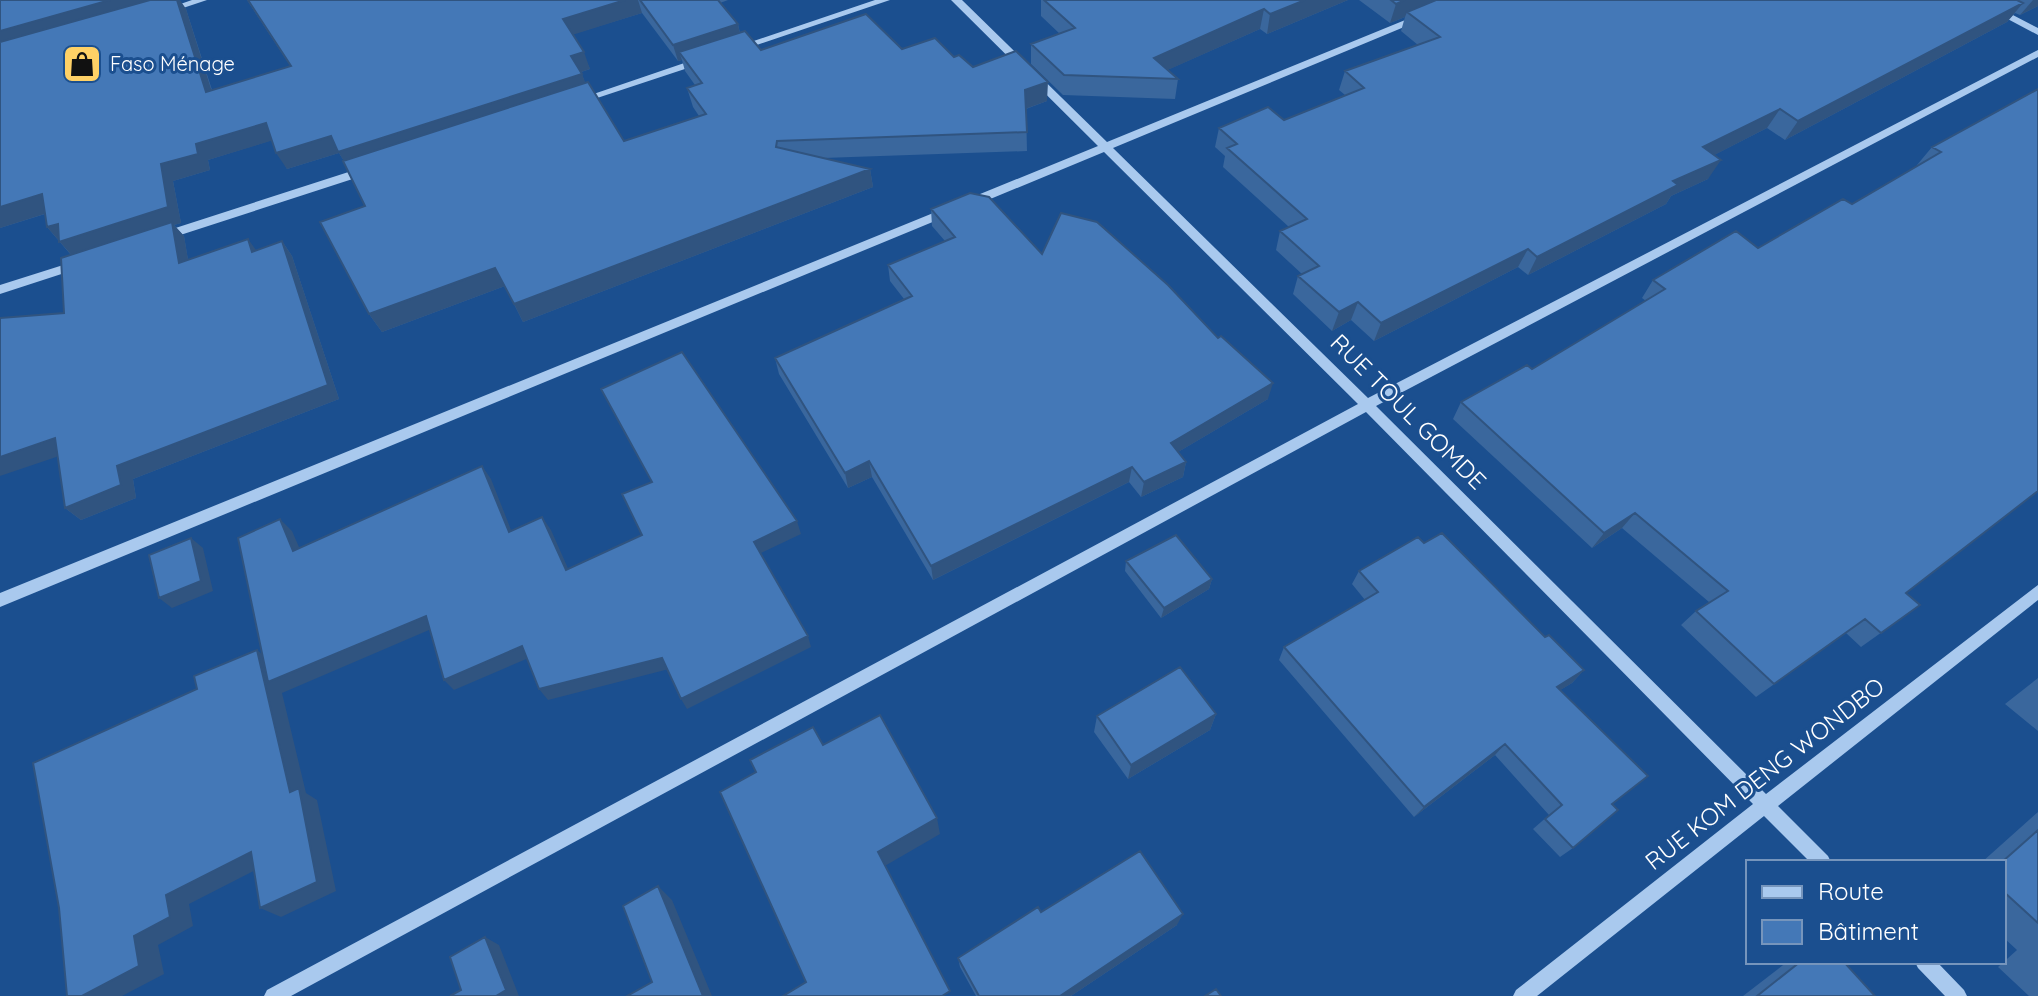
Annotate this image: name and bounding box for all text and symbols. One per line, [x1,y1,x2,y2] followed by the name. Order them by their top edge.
[61,43,103,85] shop icon: Faso Ménage
[110,51,235,76] place label: Faso Ménage
[1325,327,1493,495] street label: RUE TOUL GOMDE
[1639,670,1890,876] street label: RUE KOM DENG WONDBO
[1746,860,2006,964] legend
[1818,876,1884,906] text: Route
[1818,916,1919,946] text: Bâtiment

